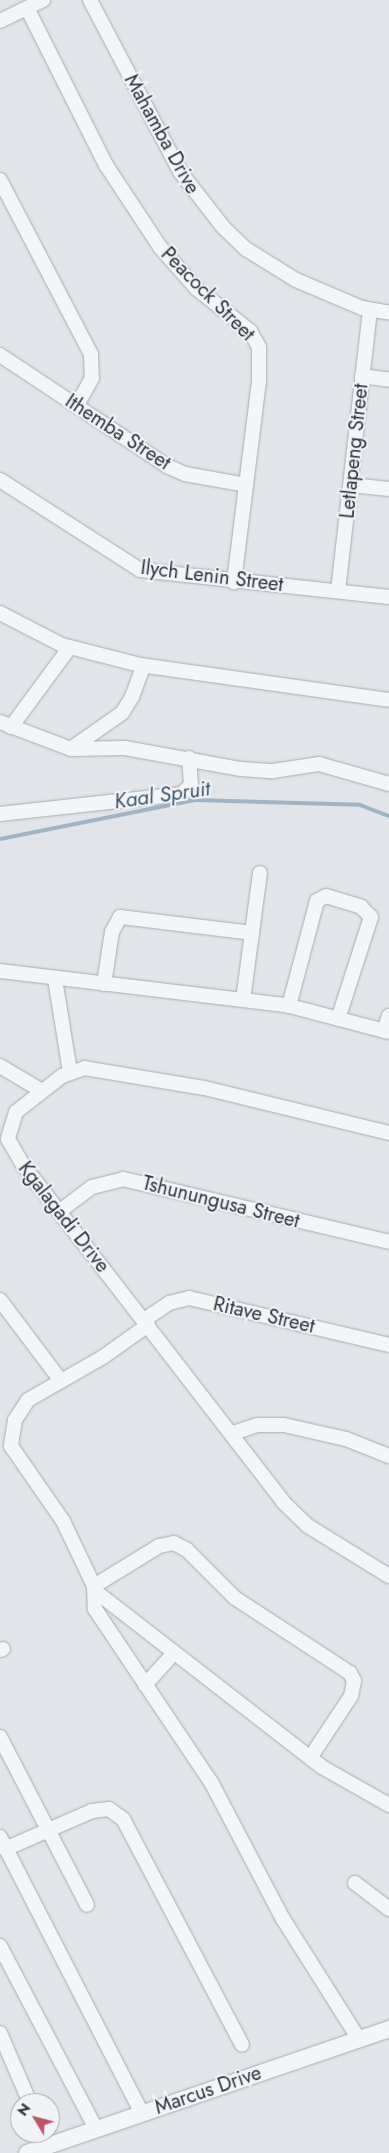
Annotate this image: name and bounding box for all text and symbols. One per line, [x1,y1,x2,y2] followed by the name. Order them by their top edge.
[119,70,205,198] street label: Mahamba Drive
[156,242,260,346] street label: Peacock Street
[335,382,373,520] street label: Letlapeng Street
[61,389,175,475] street label: Ithemba Street
[139,555,285,597] street label: Ilych Lenin Street
[113,776,211,814] water label: Kaal Spruit
[13,1157,115,1277] street label: Kgalagadi Drive
[140,1171,302,1233] street label: Tshunungusa Street
[211,1292,317,1338] street label: Ritave Street
[152,2061,264,2119] street label: Marcus Drive
[10,2093,60,2143] north arrow
[12,2099,35,2120] text: N

